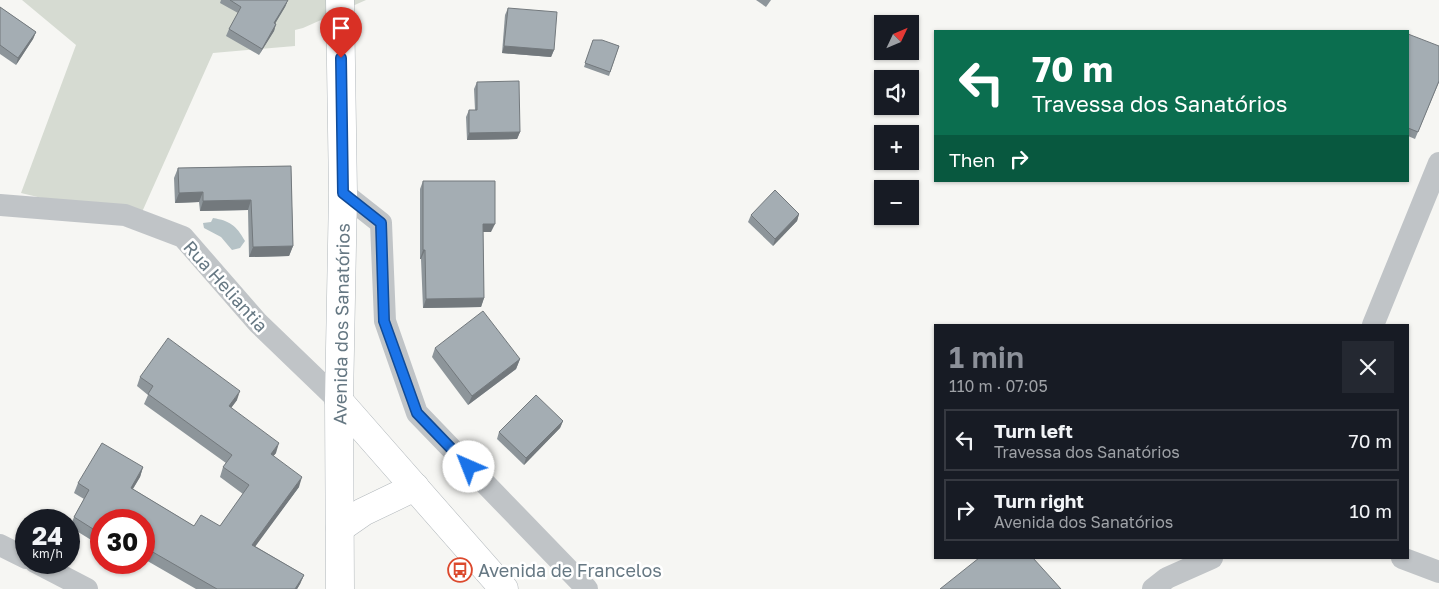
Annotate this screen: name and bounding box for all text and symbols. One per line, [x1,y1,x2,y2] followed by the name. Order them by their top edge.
[320,7,362,58] pin
[327,14,355,42] icon: arrive
[874,15,919,60] north arrow
[874,15,919,225] map controls
[1032,48,1113,90] text: 70 m
[949,50,1014,115] icon: left
[874,70,919,115] button: sound
[1032,90,1287,117] text: Travessa dos Sanatórios
[874,125,919,170] button: +
[1005,145,1033,173] icon: right
[949,148,995,171] text: Then
[874,180,919,225] button: −
[328,223,354,425] street label: Avenida dos Sanatórios
[179,236,273,336] street label: Rua Heliantia
[949,339,1024,375] text: 1 min
[1342,341,1394,393] button: close
[949,376,1048,396] text: 110 m · 07:05
[994,419,1073,442] text: Turn left
[951,426,979,454] icon: left
[1349,429,1392,452] text: 70 m
[442,440,494,492] position arrow
[994,442,1180,462] text: Travessa dos Sanatórios
[994,489,1084,512] text: Turn right
[951,496,979,524] icon: right
[1349,499,1392,522] text: 10 m
[90,509,155,574] speed limit sign: 30
[994,512,1173,532] text: Avenida dos Sanatórios
[32,520,63,551] text: 24
[32,546,63,561] text: km/h
[447,557,473,583] bus stop icon: Avenida de Francelos
[478,559,662,581] place label: Avenida de Francelos

